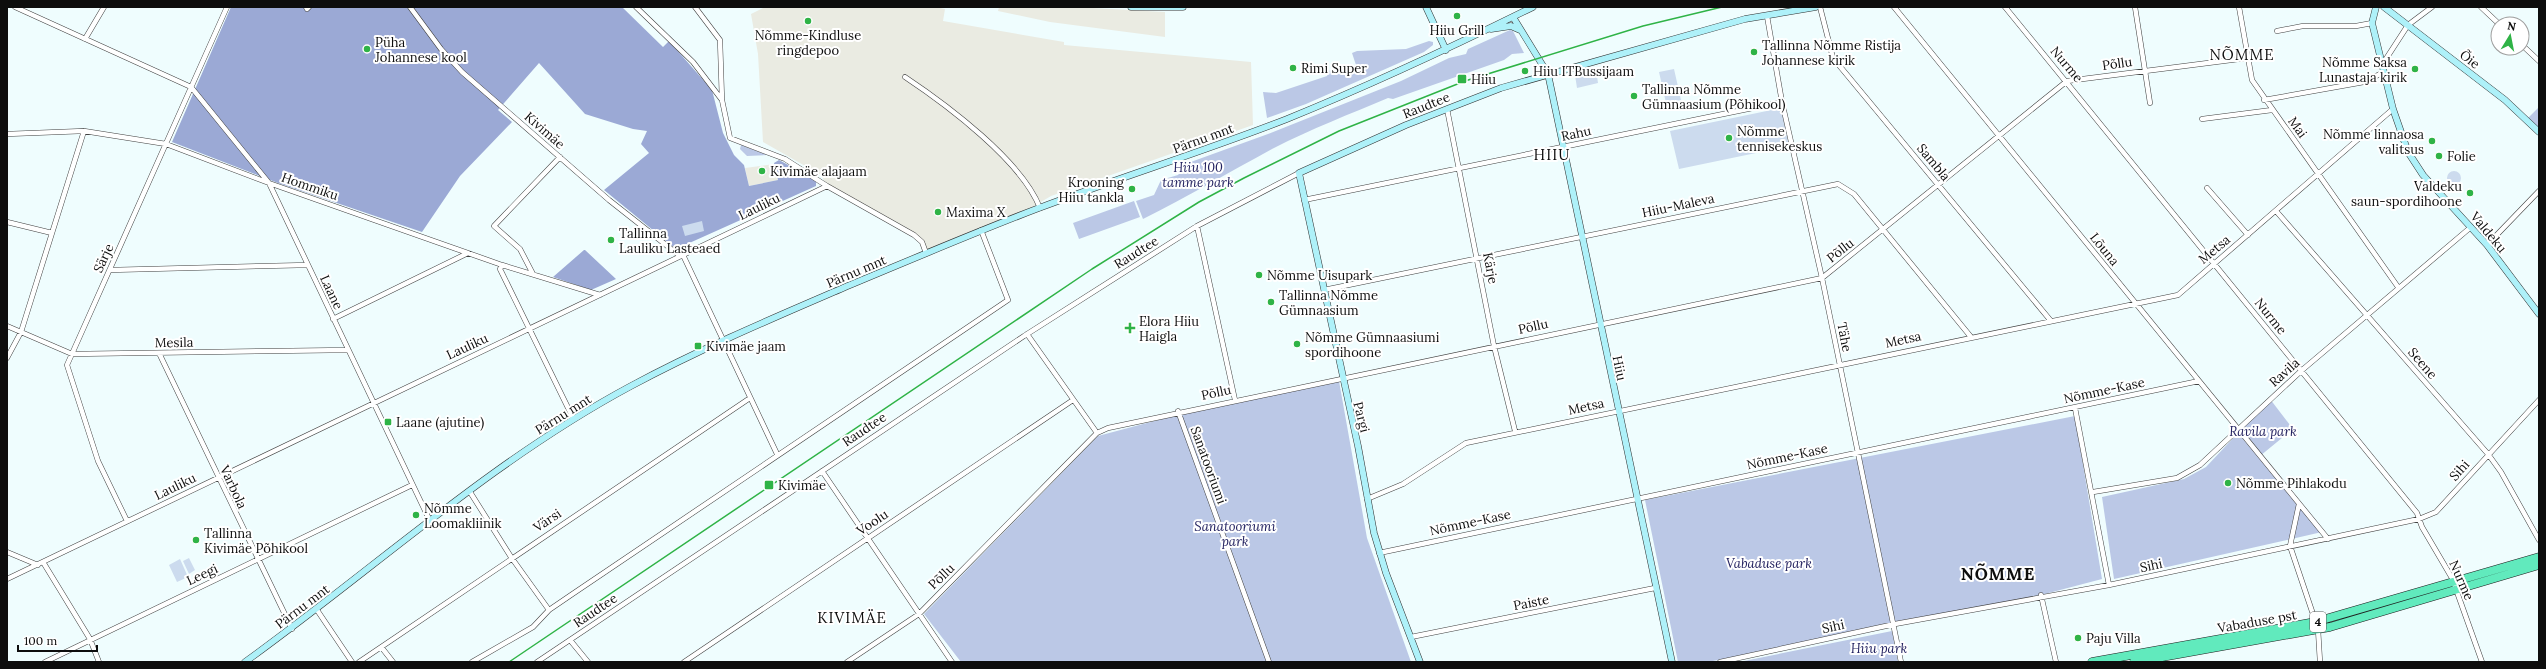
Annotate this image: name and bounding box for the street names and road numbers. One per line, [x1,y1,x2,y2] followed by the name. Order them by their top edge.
[2047,43,2087,86] street label: Nurme
[2456,46,2483,73] street label: Õie
[2101,53,2133,74] street label: Põllu
[1400,88,1452,123] street label: Raudtee
[521,108,568,153] street label: Kivimäe
[2284,113,2311,142] street label: Mai
[1170,120,1236,157] street label: Pärnu mnt
[1559,122,1593,145] street label: Rahu
[1913,140,1954,185] street label: Sambla
[279,169,341,204] street label: Hommiku
[736,189,783,224] street label: Lauliku
[1640,189,1716,221] street label: Hiiu-Maleva
[2466,208,2511,256] street label: Valdeku
[2086,229,2123,269] street label: Lõuna
[2195,231,2234,268] street label: Metsa
[1111,232,1162,273] street label: Raudtee
[1823,234,1858,266] street label: Põllu
[89,241,118,275] street label: Särje
[824,251,889,292] street label: Pärnu mnt
[1479,251,1502,285] street label: Kärje
[316,272,347,312] street label: Laane
[2251,295,2290,338] street label: Nurme
[1517,315,1550,338] street label: Põllu
[1833,321,1856,353] street label: Tähe
[1883,327,1923,352] street label: Metsa
[444,329,491,363] street label: Lauliku
[154,334,194,351] street label: Mesila
[2404,344,2441,383] street label: Seene
[1609,354,1630,382] street label: Hiiu
[2266,354,2303,390] street label: Ravila
[2062,374,2146,407] street label: Nõmme-Kase
[1200,381,1233,404] street label: Põllu
[532,390,595,438] street label: Pärnu mnt
[1566,394,1606,419] street label: Metsa
[1349,400,1374,435] street label: Pargi
[839,409,889,450] street label: Raudtee
[1187,424,1231,507] street label: Sanatooriumi
[1745,440,1829,473] street label: Nõmme-Kase
[2446,456,2473,484] street label: Sihi
[216,462,251,512] street label: Varbola
[152,469,199,504] street label: Lauliku
[529,505,565,536] street label: Värsi
[852,506,892,540] street label: Voolu
[1428,506,1512,539] street label: Nõmme-Kase
[2138,555,2164,576] street label: Sihi
[2445,558,2478,603] street label: Nurme
[184,560,221,589] street label: Leegi
[925,560,958,593] street label: Põllu
[272,580,333,632] street label: Pärnu mnt
[570,590,620,631] street label: Raudtee
[1512,591,1551,614] street label: Paiste
[2215,606,2298,637] street label: Vabaduse pst
[2310,612,2326,632] road number: 4
[1820,616,1846,637] street label: Sihi

